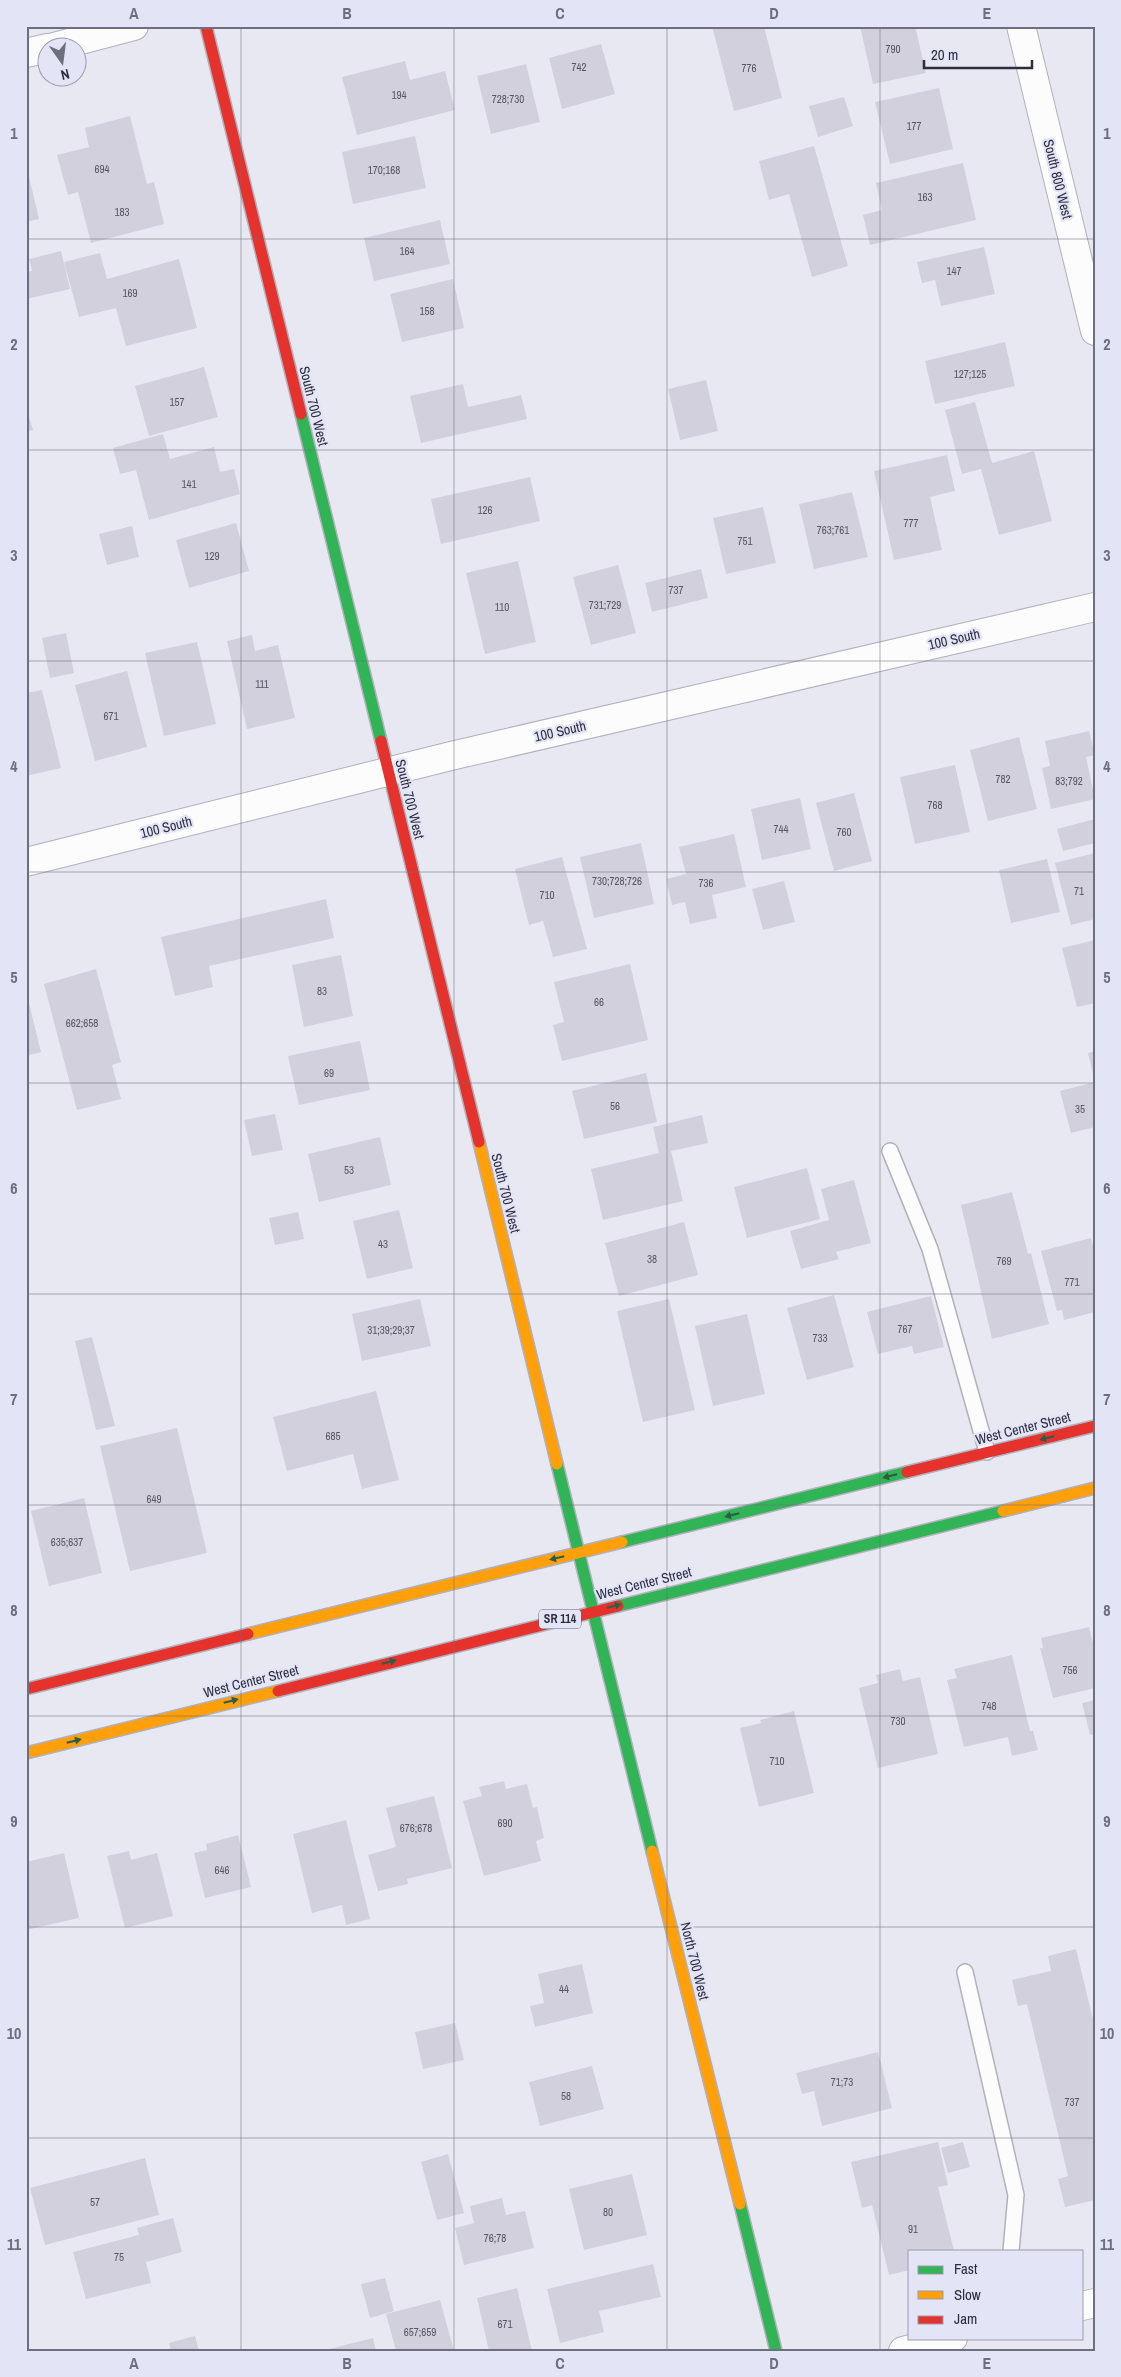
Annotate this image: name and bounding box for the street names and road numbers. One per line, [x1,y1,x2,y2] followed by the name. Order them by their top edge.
[1039,137,1077,221] street label: South 800 West
[295,364,333,448] street label: South 700 West
[926,624,982,654] street label: 100 South
[532,716,588,746] street label: 100 South
[391,757,429,841] street label: South 700 West
[138,812,194,842] street label: 100 South
[487,1151,525,1235] street label: South 700 West
[974,1407,1072,1449] street label: West Center Street
[595,1562,693,1604] street label: West Center Street
[539,1610,581,1628] road number: SR 114
[202,1660,300,1702] street label: West Center Street
[677,1920,713,2002] street label: North 700 West

